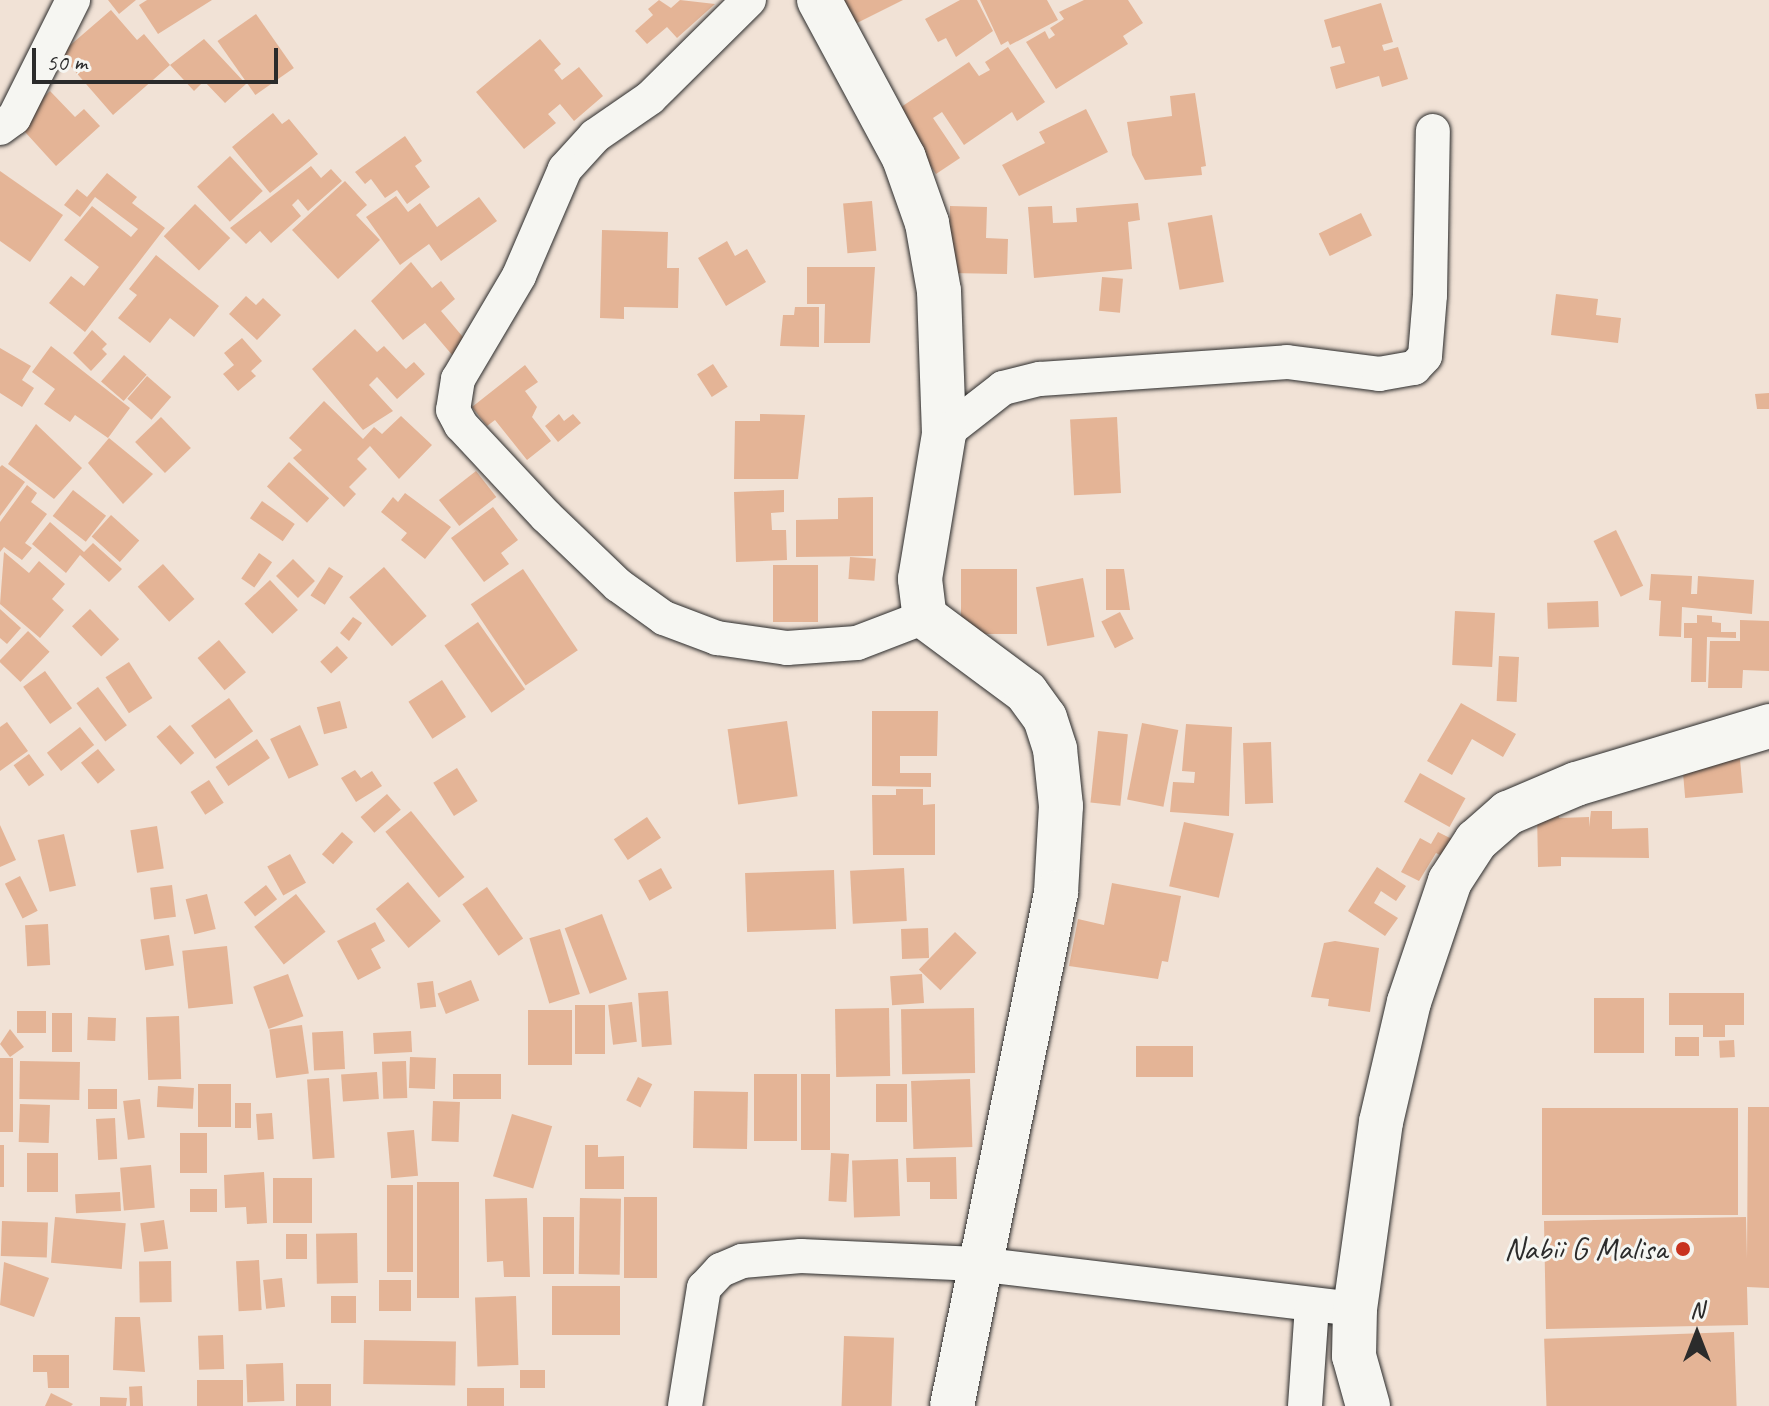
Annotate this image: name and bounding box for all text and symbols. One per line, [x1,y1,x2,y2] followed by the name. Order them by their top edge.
[36,32,282,82] scale bar
[46,47,87,77] text: 50 m
[1504,1230,1667,1268] place label: Nabii G Malisa
[1674,1240,1692,1258] marker: Nabii G Malisa
[1657,1294,1737,1374] north arrow
[1690,1296,1704,1324] text: N

